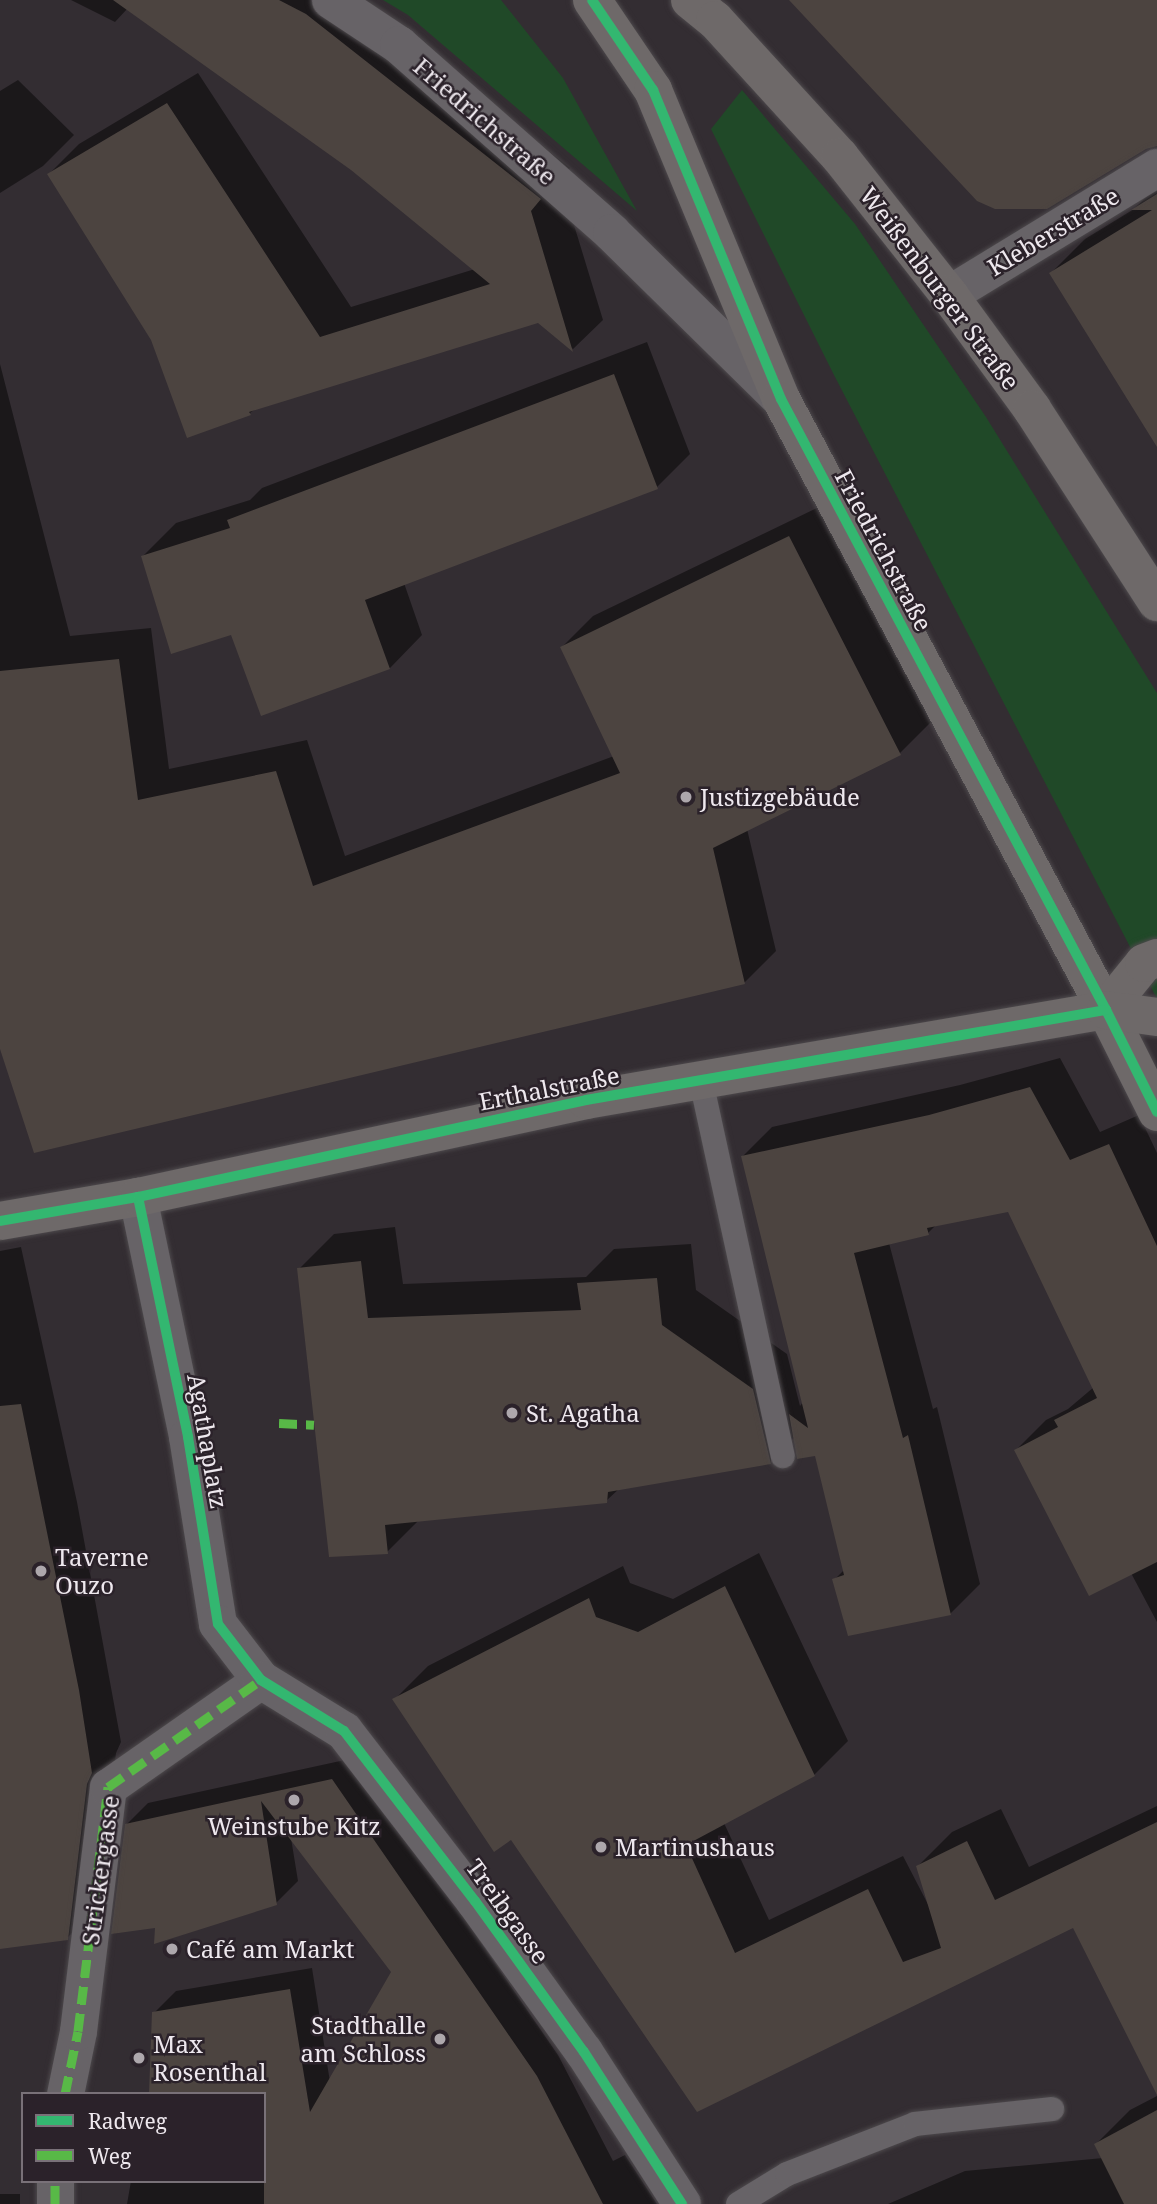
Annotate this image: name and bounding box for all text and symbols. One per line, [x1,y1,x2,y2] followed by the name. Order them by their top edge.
[408,52,562,190] street label: Friedrichstraße
[854,181,1026,395] street label: Weißenburger Straße
[982,181,1124,281] street label: Kleberstraße
[829,464,939,636] street label: Friedrichstraße
[700,783,860,811] place label: Justizgebäude
[678,789,694,805] marker: Justizgebäude
[476,1060,622,1116] street label: Erthalstraße
[182,1371,234,1511] street label: Agathaplatz
[526,1399,640,1427] place label: St. Agatha
[504,1405,520,1421] marker: St. Agatha
[55,1543,149,1599] place label: Taverne Ouzo
[33,1563,49,1579] marker: Taverne Ouzo
[286,1792,302,1808] marker: Weinstube Kitz
[75,1793,125,1947] street label: Strickergasse
[207,1812,381,1840] place label: Weinstube Kitz
[615,1833,775,1861] place label: Martinushaus
[593,1839,609,1855] marker: Martinushaus
[460,1853,556,1969] street label: Treibgasse
[186,1935,354,1963] place label: Café am Markt
[164,1941,180,1957] marker: Café am Markt
[301,2011,426,2067] place label: Stadthalle am Schloss
[153,2030,266,2086] place label: Max Rosenthal
[432,2031,448,2047] marker: Stadthalle am Schloss
[131,2050,147,2066] marker: Max Rosenthal
[21,2092,266,2183] legend
[88,2107,167,2135] text: Radweg
[88,2142,131,2170] text: Weg

